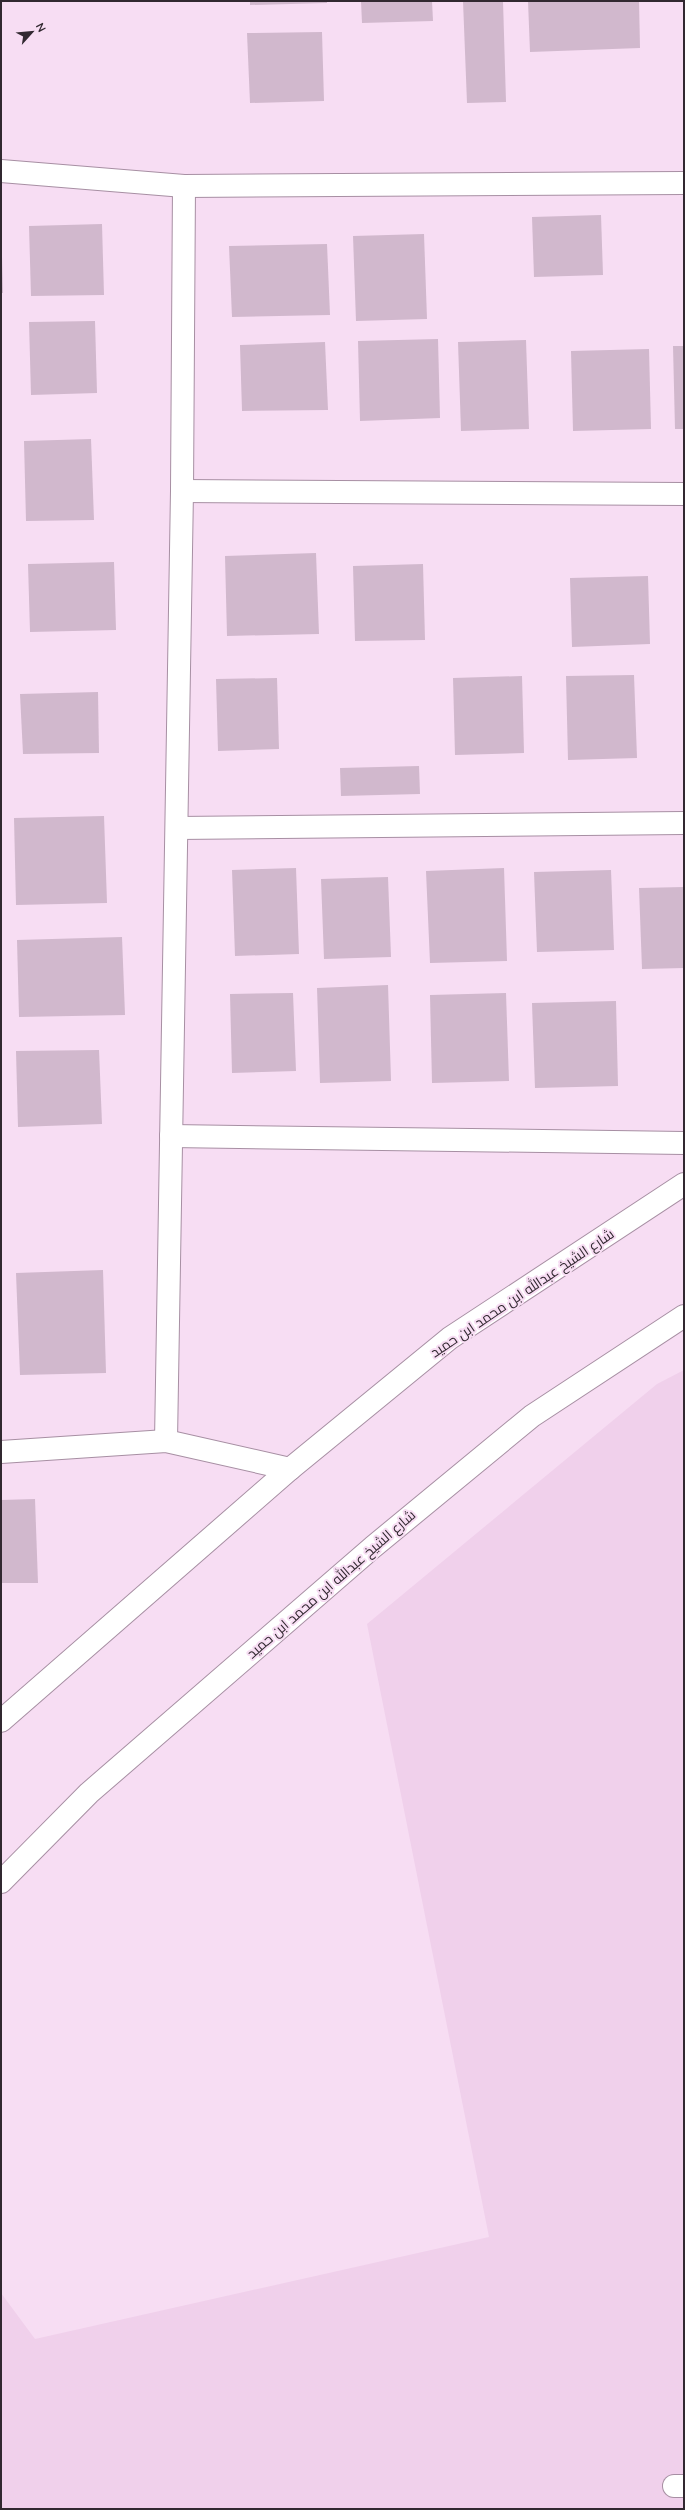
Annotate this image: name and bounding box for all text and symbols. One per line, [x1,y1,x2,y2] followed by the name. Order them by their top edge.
[12,12,52,52] north arrow
[33,21,49,34] text: N
[427,1225,617,1361] street label: شارع الشيخ عبدالله ابن محمد ابن حميد
[243,1506,419,1662] street label: شارع الشيخ عبدالله ابن محمد ابن حميد

